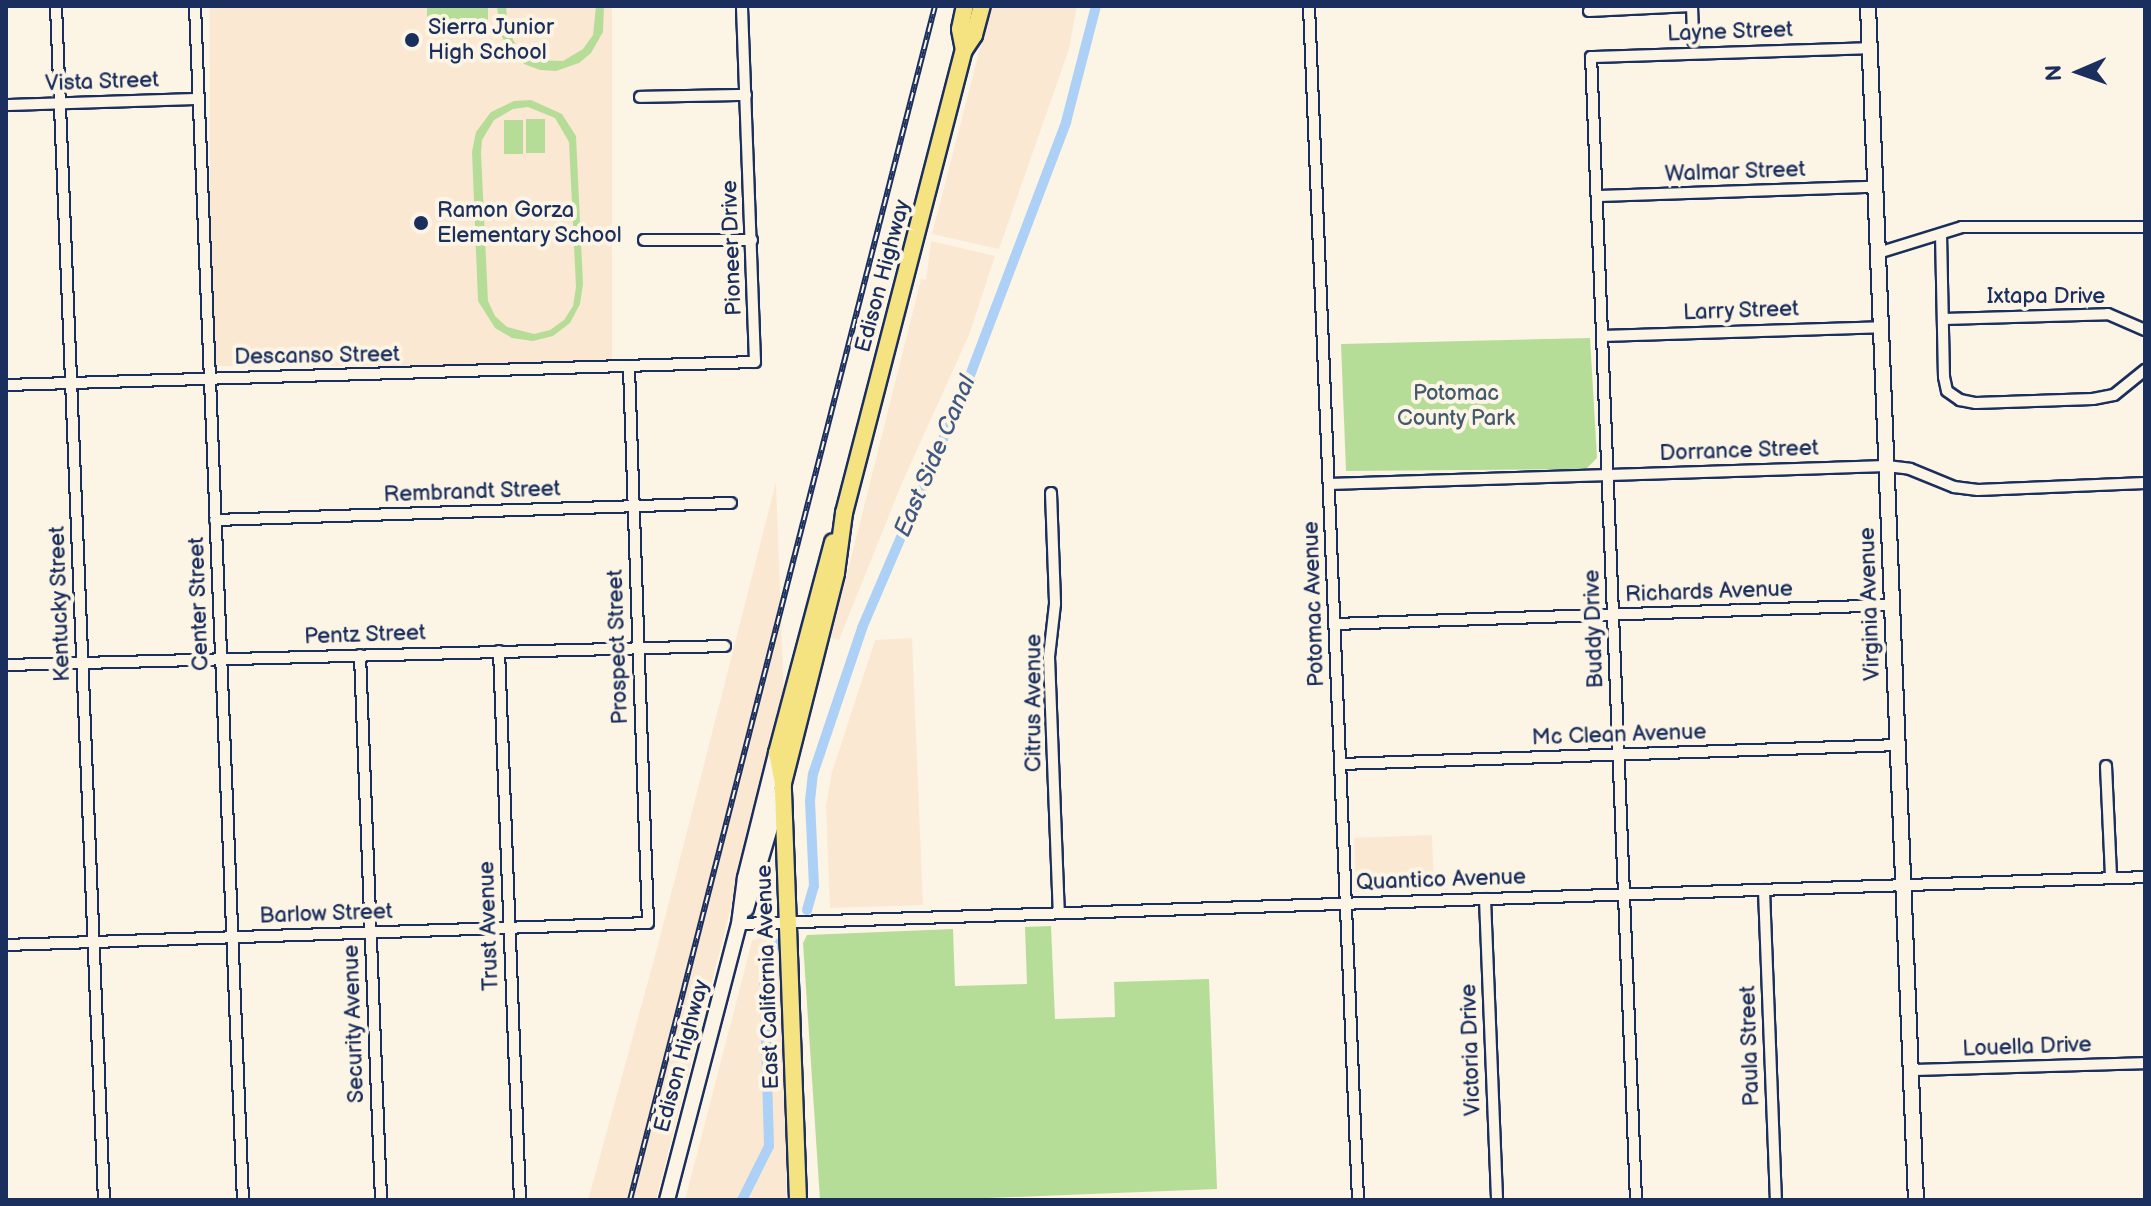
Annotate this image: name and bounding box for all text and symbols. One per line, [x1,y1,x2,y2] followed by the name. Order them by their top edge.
[428,14,555,66] place label: Sierra Junior High School
[1666,17,1794,47] street label: Layne Street
[403,31,421,49] marker: Sierra Junior High School
[2039,32,2119,112] north arrow
[2041,64,2068,82] text: N
[44,67,160,97] street label: Vista Street
[1664,156,1806,188] street label: Walmar Street
[716,180,748,316] street label: Pioneer Drive
[437,197,623,248] place label: Ramon Gorza Elementary School
[850,197,916,355] street label: Edison Highway
[412,214,430,232] marker: Ramon Gorza Elementary School
[1987,284,2105,310] street label: Ixtapa Drive
[1682,296,1800,326] street label: Larry Street
[234,341,400,371] street label: Descanso Street
[888,371,982,541] water label: East Side Canal
[1396,380,1516,432] park label: Potomac County Park
[1659,435,1819,467] street label: Dorrance Street
[383,476,561,508] street label: Rembrandt Street
[1298,521,1330,687] street label: Potomac Avenue
[44,525,76,683] street label: Kentucky Street
[1854,527,1886,681] street label: Virginia Avenue
[183,536,215,672] street label: Center Street
[602,569,634,725] street label: Prospect Street
[1579,569,1609,689] street label: Buddy Drive
[1625,576,1793,608] street label: Richards Avenue
[304,620,426,650] street label: Pentz Street
[1021,634,1047,772] street label: Citrus Avenue
[1531,719,1707,751] street label: Mc Clean Avenue
[474,861,504,991] street label: Trust Avenue
[751,864,785,1090] street label: East California Avenue
[1356,864,1526,896] street label: Quantico Avenue
[259,898,393,930] street label: Barlow Street
[338,944,370,1104] street label: Security Avenue
[649,977,715,1135] street label: Edison Highway
[1456,983,1486,1117] street label: Victoria Drive
[1735,985,1765,1107] street label: Paula Street
[1962,1032,2092,1062] street label: Louella Drive

